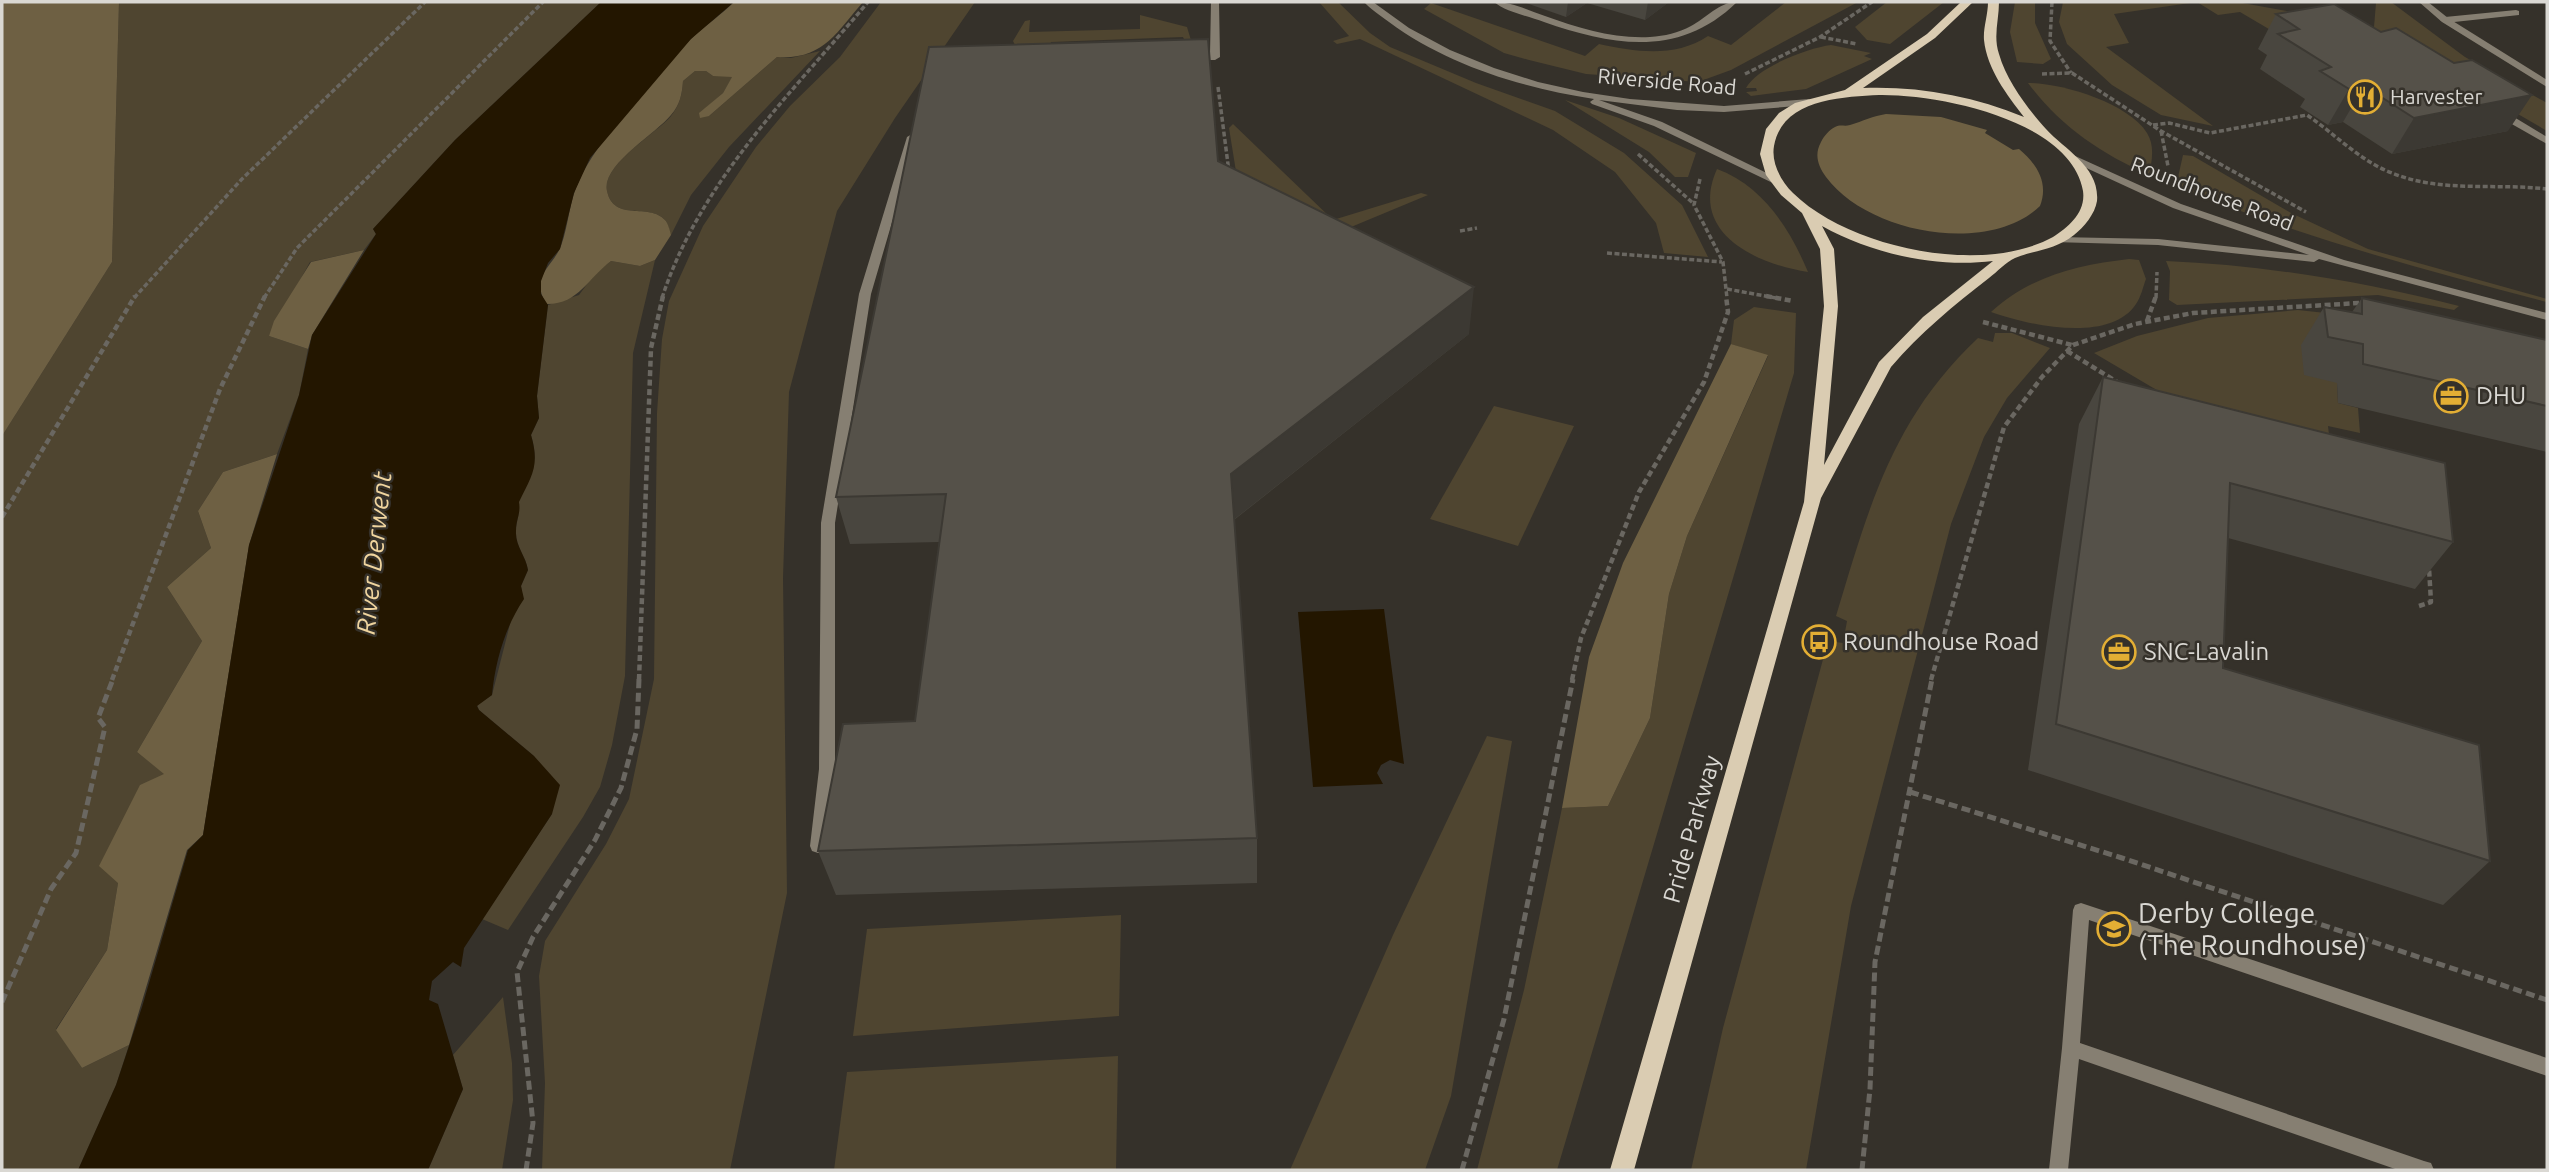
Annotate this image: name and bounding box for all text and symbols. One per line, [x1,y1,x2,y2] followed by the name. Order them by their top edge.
[1597,63,1737,99] street label: Riverside Road
[2346,78,2384,116] restaurant icon: Harvester
[2390,84,2483,108] place label: Harvester
[2128,151,2297,235] street label: Roundhouse Road
[2432,377,2470,415] office icon: DHU
[2476,382,2526,409] place label: DHU
[351,469,397,636] water label: River Derwent
[1800,623,1838,661] bus stop icon: Roundhouse Road
[1843,628,2039,655] place label: Roundhouse Road
[2100,633,2138,671] office icon: SNC-Lavalin
[2144,638,2269,665] place label: SNC-Lavalin
[1658,752,1726,906] street label: Pride Parkway
[2138,897,2367,961] place label: Derby College (The Roundhouse)
[2095,910,2133,948] school or university icon: Derby College (The Roundhouse)

